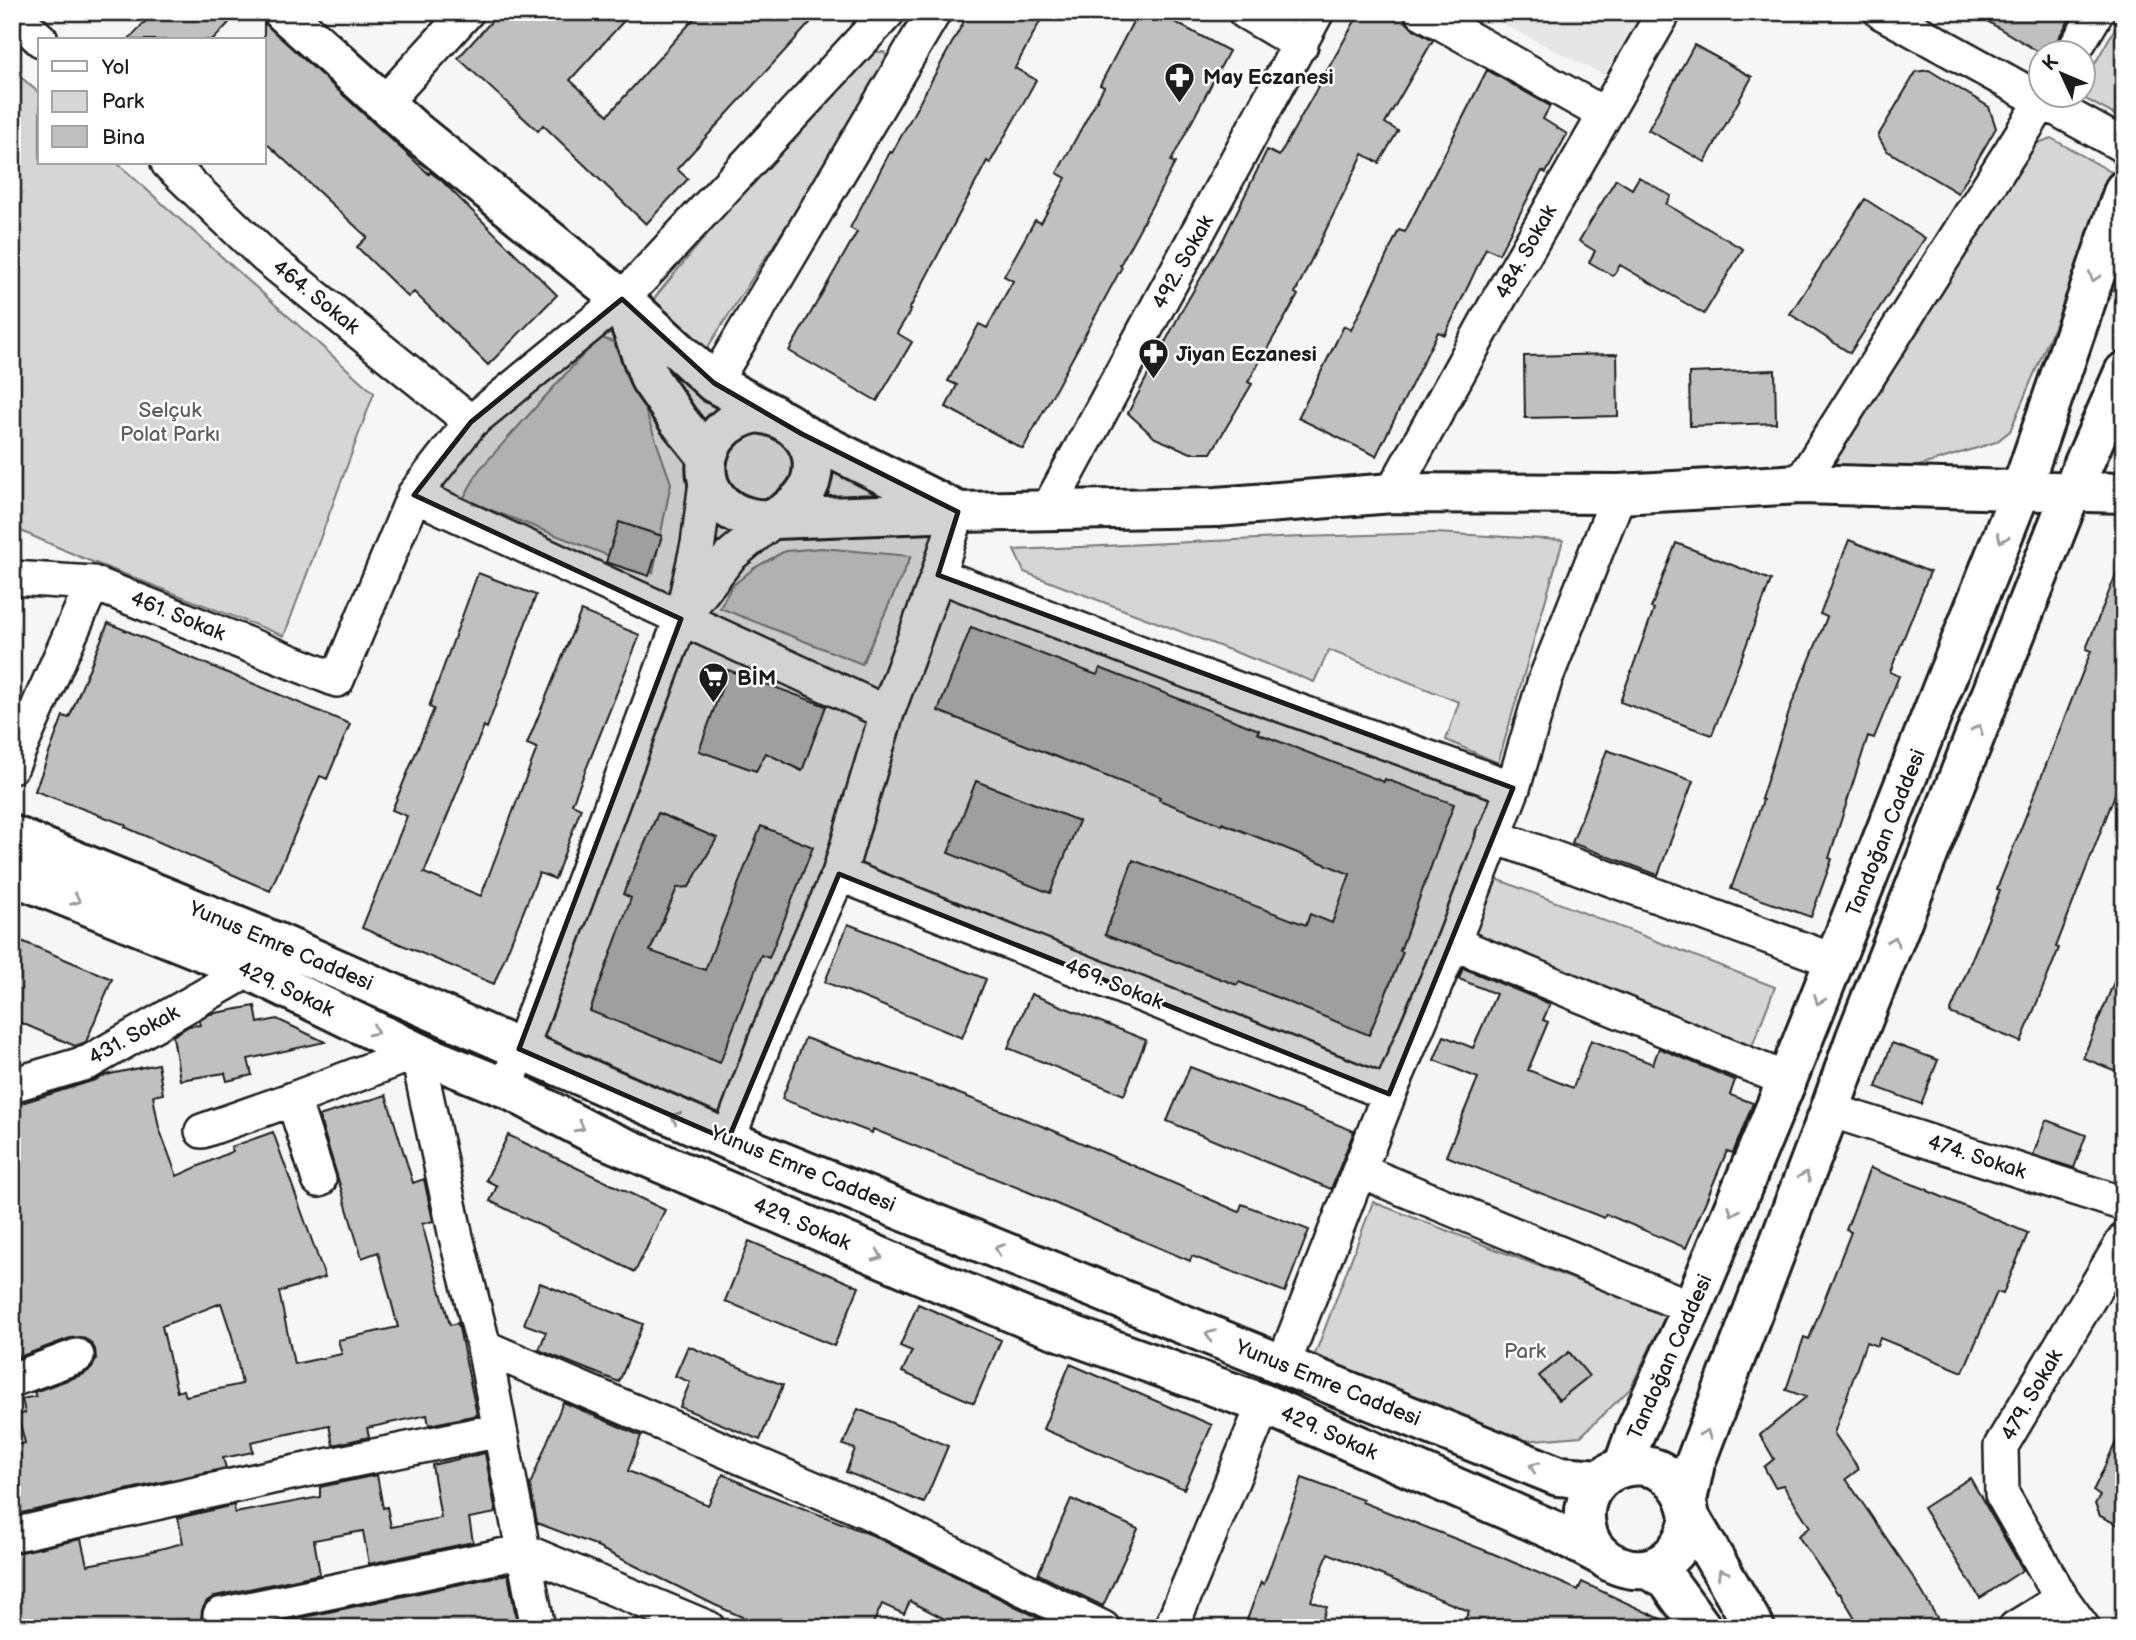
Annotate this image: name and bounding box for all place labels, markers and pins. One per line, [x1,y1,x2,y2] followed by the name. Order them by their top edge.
[1163,60,1197,104] pharmacy icon: May Eczanesi
[1203,65,1334,90] place label: May Eczanesi
[1136,337,1170,381] pharmacy icon: Jiyan Eczanesi
[1176,342,1317,367] place label: Jiyan Eczanesi
[697,661,731,705] supermarket icon: BİM
[737,665,776,691] place label: BİM

